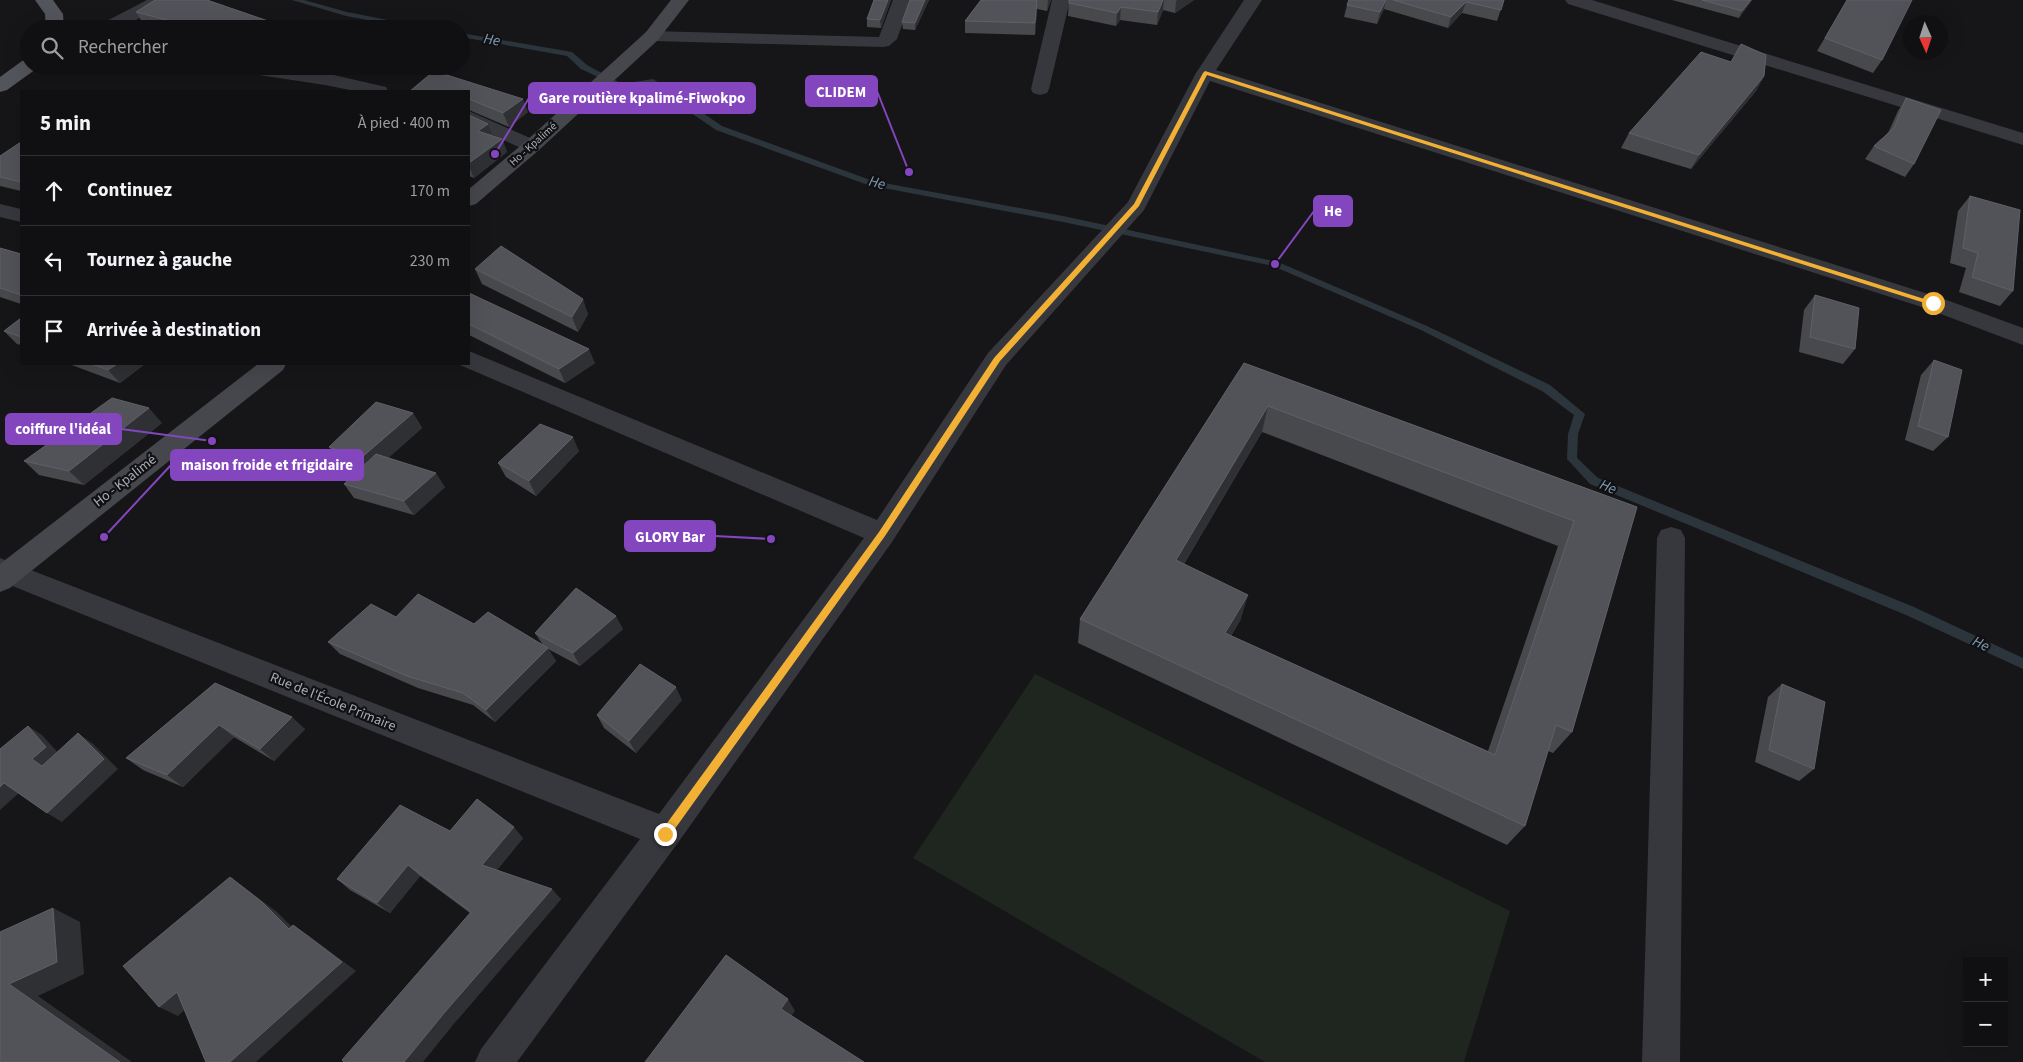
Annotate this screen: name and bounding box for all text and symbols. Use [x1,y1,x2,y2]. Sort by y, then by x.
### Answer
north arrow [1903,15,1948,60]
search box [20,20,470,75]
water label: He [482,28,502,52]
icon: search [38,34,66,62]
text: Rechercher [78,34,168,61]
callout: CLIDEM [806,76,877,106]
text: CLIDEM [816,82,866,103]
callout: Gare routière kpalimé-Fiwokpo [529,83,755,113]
text: Gare routière kpalimé-Fiwokpo [539,88,745,109]
text: 5 min [40,108,91,138]
text: À pied · 400 m [358,112,450,134]
street label: Ho - Kpalimé [506,118,560,169]
water label: He [866,171,888,195]
icon: ahead [40,177,68,205]
text: Continuez [87,177,172,204]
text: 170 m [410,180,450,202]
callout: He [1314,196,1352,226]
text: He [1324,201,1342,222]
icon: left [40,247,68,275]
text: Tournez à gauche [87,247,232,274]
text: 230 m [410,250,450,272]
route start [1922,292,1945,315]
icon: arrive [40,317,68,345]
text: Arrivée à destination [87,317,261,344]
callout: coiffure l'idéal [6,414,121,444]
text: coiffure l'idéal [15,419,111,440]
street label: Ho - Kpalimé [89,450,161,512]
callout: maison froide et frigidaire [171,450,363,480]
text: maison froide et frigidaire [181,455,353,476]
water label: He [1596,474,1620,500]
callout: GLORY Bar [625,521,715,551]
text: GLORY Bar [635,527,705,548]
water label: He [1969,631,1993,657]
street label: Rue de l'École Primaire [267,668,399,736]
route end [654,823,677,846]
map controls [1963,957,2008,1047]
button: + [1963,957,2008,1002]
button: − [1963,1002,2008,1047]

